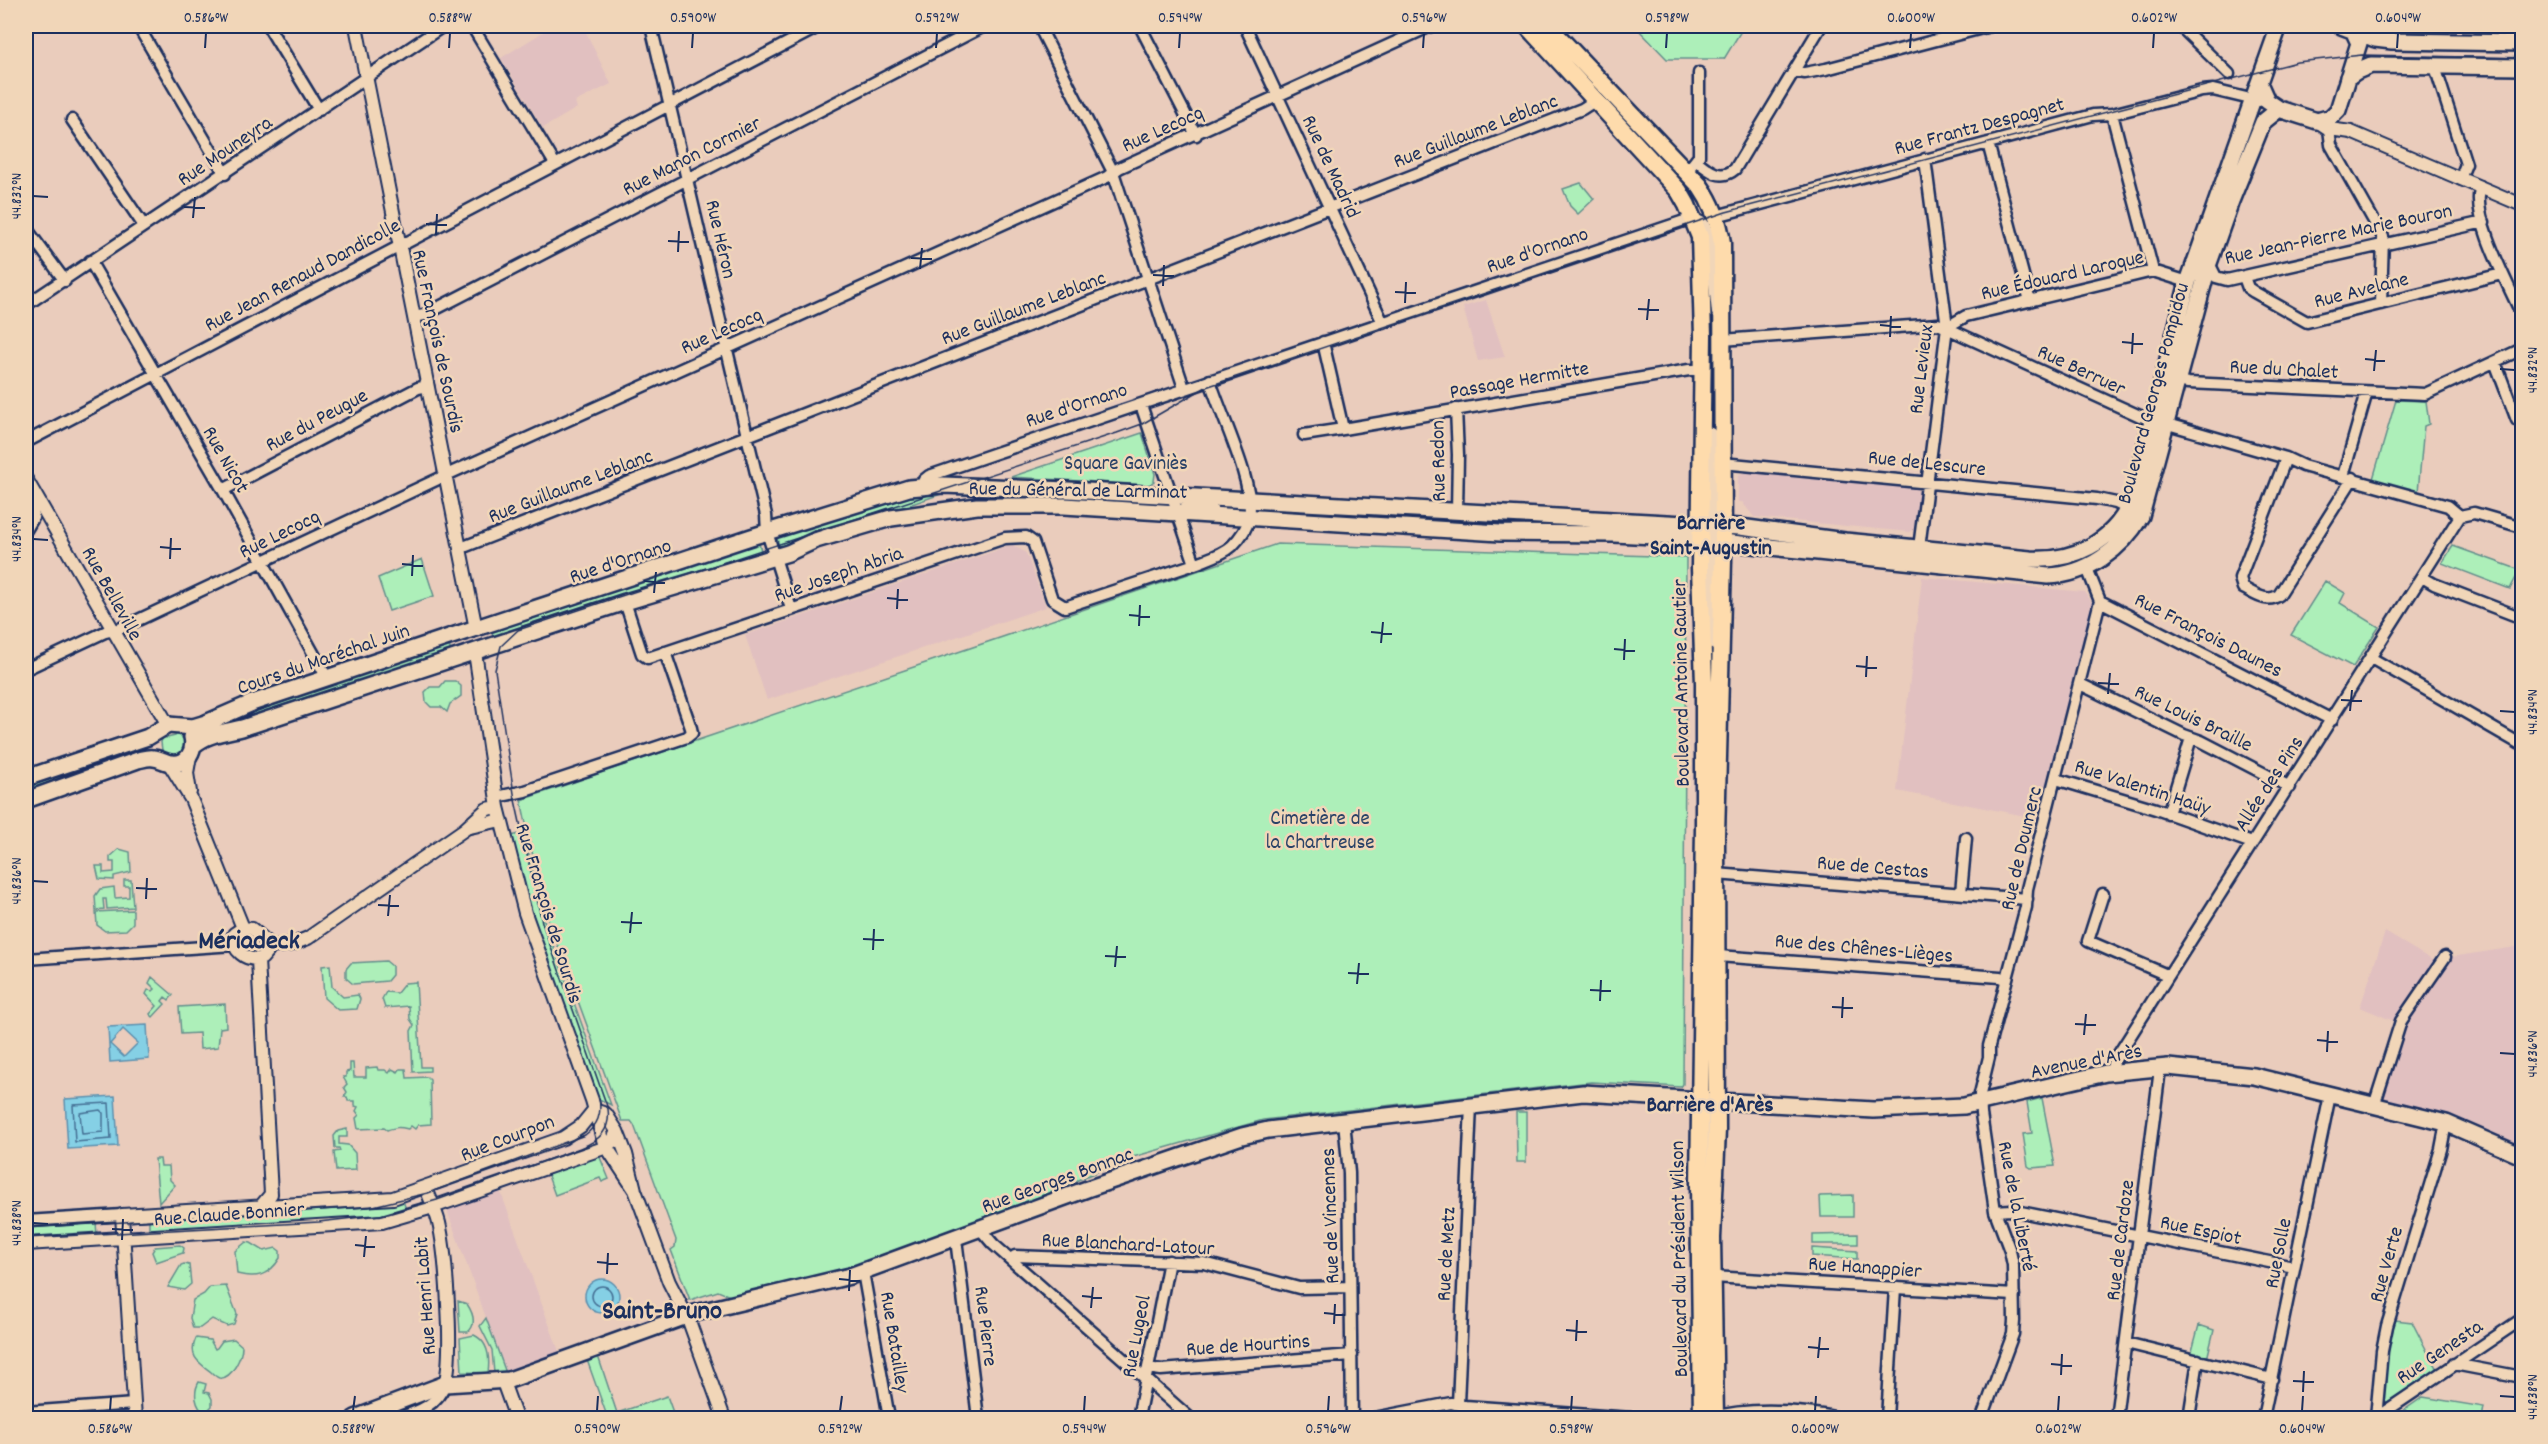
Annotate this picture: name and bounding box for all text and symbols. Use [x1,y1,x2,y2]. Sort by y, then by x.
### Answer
text: 0.586°W [184,8,229,30]
text: 0.588°W [428,8,472,30]
text: 0.590°W [670,8,716,30]
text: 0.592°W [915,8,960,30]
text: 0.594°W [1158,8,1202,30]
text: 0.596°W [1401,8,1447,30]
text: 0.598°W [1645,8,1689,30]
text: 0.600°W [1887,8,1935,30]
text: 0.602°W [2131,8,2177,30]
text: 0.604°W [2375,8,2421,30]
street label: Rue Guillaume Leblanc [1389,88,1563,178]
street label: Rue Frantz Despagnet [1891,91,2068,165]
street label: Rue Lecocq [1118,99,1209,162]
street label: Rue Mouneyra [172,109,280,195]
street label: Rue Manon Cormier [618,110,767,206]
street label: Rue de Madrid [1292,111,1366,224]
text: 44.832°N [7,173,29,219]
street label: Rue Héron [695,197,743,282]
street label: Rue Jean-Pierre Marie Bouron [2222,197,2455,275]
street label: Rue Jean Renaud Dandicolle [200,212,407,341]
street label: Rue d'Ornano [1483,220,1593,283]
street label: Rue Édouard Laroque [1978,244,2147,310]
street label: Rue François de Sourdis [402,247,470,436]
street label: Rue Guillaume Leblanc [937,265,1111,355]
street label: Rue Avelane [2311,266,2412,318]
street label: Boulevard Georges Pompidou [2111,280,2199,508]
street label: Rue Lecocq [677,301,768,364]
street label: Rue Levieux [1903,323,1943,416]
street label: Rue Berruer [2032,338,2130,405]
text: 44.832°N [2523,347,2545,393]
street label: Rue du Chalet [2229,353,2339,389]
street label: Passage Hermitte [1448,355,1592,409]
street label: Rue d'Ornano [1022,376,1132,437]
street label: Rue du Peugue [261,382,374,461]
street label: Rue Redon [1424,420,1456,502]
street label: Rue Nicot [193,421,256,500]
street label: Rue Guillaume Leblanc [484,443,658,533]
street label: Rue de Lescure [1866,444,1987,486]
park label: Square Gaviniès [1064,450,1188,480]
street label: Rue du Général de Larminat [968,475,1188,509]
street label: Rue Lecocq [235,503,326,568]
district label: Barrière Saint-Augustin [1650,509,1772,565]
text: 44.834°N [7,516,29,562]
street label: Rue d'Ornano [566,532,676,593]
street label: Rue Joseph Abria [770,539,909,612]
street label: Rue Belleville [72,542,149,647]
street label: Boulevard Antoine Gautier [1666,579,1700,787]
street label: Rue François Daunes [2128,586,2287,687]
street label: Cours du Maréchal Juin [234,617,414,704]
street label: Rue Louis Braille [2128,678,2257,761]
text: 44.834°N [2523,689,2545,735]
street label: Allée des Pins [2228,731,2313,839]
street label: Rue Valentin Haüy [2070,753,2214,825]
street label: Rue de Doumerc [1994,784,2052,914]
park label: Cimetière de la Chartreuse [1265,805,1375,859]
street label: Rue François de Sourdis [505,820,589,1008]
street label: Rue de Cestas [1816,849,1930,889]
text: 44.836°N [7,857,29,905]
district label: Mériadeck [198,923,300,962]
street label: Rue des Chênes-Lièges [1773,927,1954,973]
text: 44.836°N [2523,1030,2545,1078]
street label: Avenue d'Arès [2028,1037,2145,1088]
district label: Barrière d'Arès [1646,1091,1774,1122]
street label: Rue Courpon [457,1108,559,1171]
street label: Rue de la Liberté [1988,1139,2042,1274]
street label: Rue Georges Bonnac [978,1140,1138,1223]
street label: Boulevard du Président Wilson [1664,1140,1698,1377]
street label: Rue de Vincennes [1315,1147,1349,1284]
street label: Rue de Cardoze [2100,1178,2144,1303]
street label: Rue Claude Bonnier [153,1196,306,1236]
text: 44.838°N [7,1200,29,1246]
street label: Rue de Metz [1431,1206,1465,1302]
street label: Rue Espiot [2157,1209,2244,1255]
street label: Rue Solle [2258,1216,2301,1291]
street label: Rue Verte [2363,1223,2413,1306]
street label: Rue Blanchard-Latour [1041,1226,1215,1266]
street label: Rue Henri Labit [408,1235,446,1356]
street label: Rue Hanappier [1807,1250,1923,1288]
street label: Rue Pierre [964,1284,1004,1368]
street label: Rue Batailley [870,1290,916,1396]
district label: Saint-Bruno [602,1293,722,1332]
street label: Rue Lugeol [1115,1293,1161,1381]
street label: Rue Genesta [2391,1313,2491,1393]
street label: Rue de Hourtins [1185,1328,1311,1366]
text: 44.838°N [2523,1374,2545,1420]
text: 0.586°W [88,1419,133,1441]
text: 0.588°W [331,1419,375,1441]
text: 0.590°W [574,1419,620,1441]
text: 0.592°W [818,1419,863,1441]
text: 0.594°W [1062,1419,1106,1441]
text: 0.596°W [1305,1419,1351,1441]
text: 0.598°W [1549,1419,1593,1441]
text: 0.600°W [1791,1419,1839,1441]
text: 0.602°W [2035,1419,2081,1441]
text: 0.604°W [2279,1419,2325,1441]

